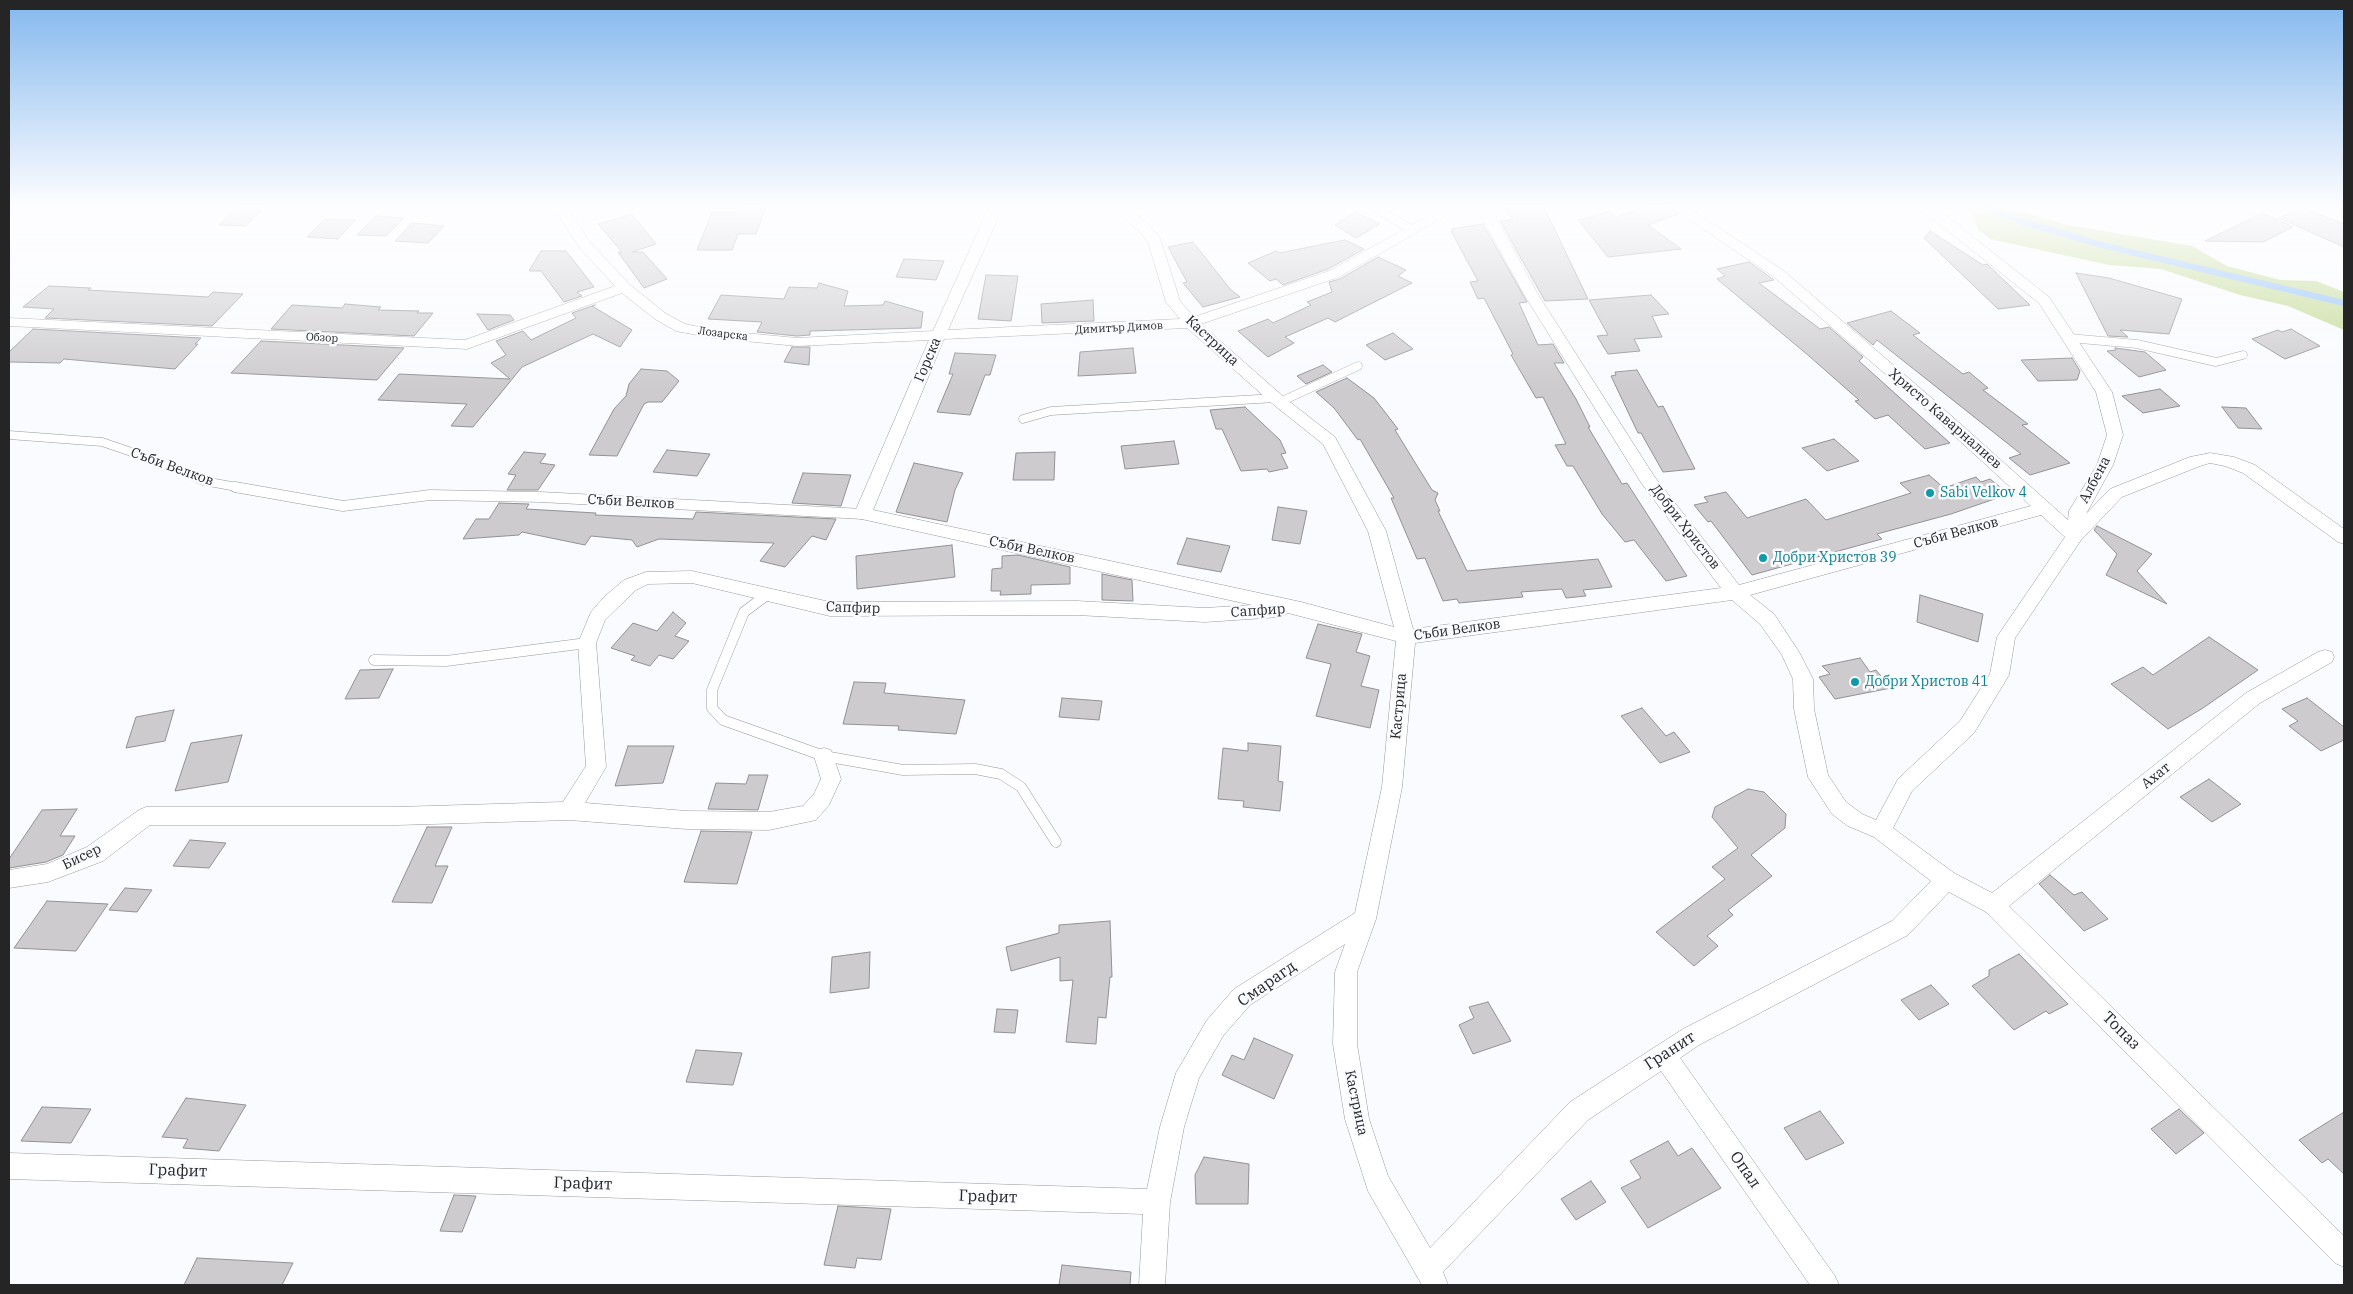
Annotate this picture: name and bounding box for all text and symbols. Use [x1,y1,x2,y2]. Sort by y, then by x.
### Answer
street label: Кастрица [1182,312,1242,370]
street label: Димитър Димов [1075,319,1163,337]
street label: Лозарска [697,324,749,344]
street label: Обзор [305,331,339,345]
street label: Горска [911,335,945,385]
street label: Христо Каварналиев [1885,365,2005,473]
street label: Съби Велков [128,444,216,490]
street label: Албена [2076,454,2114,506]
street label: Добри Христов [1647,481,1723,573]
place label: Sabi Velkov 4 [1940,485,2027,501]
marker: Sabi Velkov 4 [1924,487,1936,499]
street label: Съби Велков [587,491,675,513]
street label: Съби Велков [1912,514,2000,552]
street label: Съби Велков [988,533,1076,567]
place label: Добри Христов 39 [1773,550,1897,566]
marker: Добри Христов 39 [1757,552,1769,564]
street label: Сапфир [825,599,881,617]
street label: Сапфир [1230,601,1286,621]
street label: Съби Велков [1413,616,1501,644]
street label: Кастрица [1388,672,1410,740]
place label: Добри Христов 41 [1865,674,1989,690]
marker: Добри Христов 41 [1849,676,1861,688]
street label: Ахат [2138,759,2174,793]
street label: Бисер [60,840,104,874]
street label: Смарагд [1234,957,1300,1011]
street label: Топаз [2098,1008,2144,1054]
street label: Гранит [1641,1027,1699,1075]
street label: Кастрица [1341,1069,1371,1137]
street label: Опал [1725,1148,1765,1192]
street label: Графит [148,1160,208,1182]
street label: Графит [553,1173,613,1195]
street label: Графит [958,1186,1018,1208]

